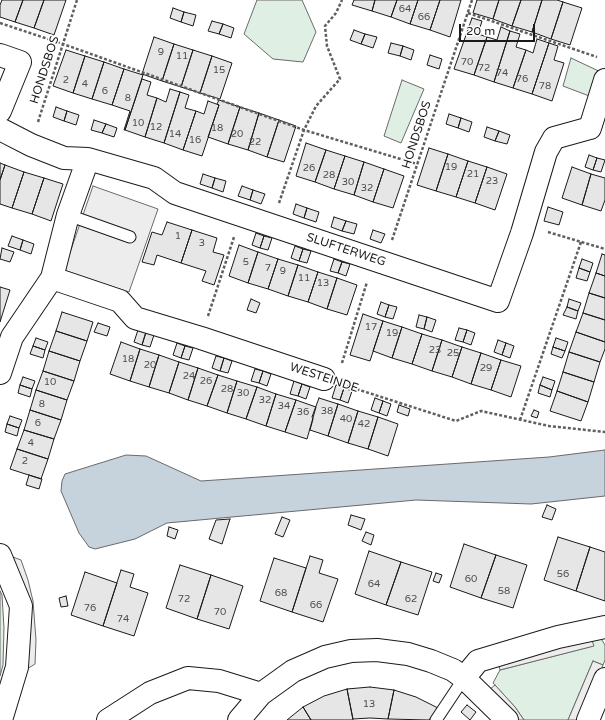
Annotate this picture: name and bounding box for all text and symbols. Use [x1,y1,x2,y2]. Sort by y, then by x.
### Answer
house number: 64 [399,3,411,15]
house number: 66 [418,11,430,23]
scale bar [461,16,537,42]
text: 20 m [466,24,495,38]
street label: HONDSBOS [27,34,63,106]
house number: 9 [158,46,164,58]
house number: 11 [176,50,188,62]
house number: 70 [461,56,473,68]
house number: 72 [478,62,490,74]
house number: 15 [213,64,225,76]
house number: 74 [496,67,508,79]
house number: 76 [516,73,528,85]
house number: 2 [63,74,69,86]
house number: 4 [82,78,88,90]
house number: 78 [539,80,551,92]
house number: 6 [102,85,108,97]
house number: 8 [125,92,131,104]
street label: HONDSBOS [399,99,435,171]
house number: 10 [132,117,144,129]
house number: 12 [150,121,162,133]
house number: 18 [211,122,223,134]
house number: 14 [169,128,181,140]
house number: 20 [231,128,243,140]
house number: 16 [189,134,201,146]
house number: 22 [249,136,261,148]
house number: 19 [445,161,457,173]
house number: 26 [303,162,315,174]
house number: 21 [467,168,479,180]
house number: 28 [323,169,335,181]
house number: 23 [486,175,498,187]
house number: 30 [342,176,354,188]
house number: 32 [361,182,373,194]
house number: 1 [175,230,181,242]
street label: SLUFTERWEG [304,230,388,270]
house number: 3 [199,237,205,249]
house number: 5 [243,256,249,268]
house number: 7 [265,262,271,274]
house number: 9 [280,265,286,277]
house number: 11 [298,272,310,284]
house number: 13 [317,277,329,289]
house number: 17 [365,321,377,333]
house number: 19 [386,327,398,339]
house number: 23 [429,344,441,356]
house number: 25 [447,347,459,359]
house number: 18 [122,353,134,365]
house number: 20 [144,359,156,371]
street label: WESTEINDE [288,360,360,396]
house number: 29 [480,362,492,374]
house number: 24 [183,370,195,382]
house number: 26 [200,375,212,387]
house number: 10 [44,376,56,388]
house number: 28 [221,383,233,395]
house number: 30 [237,387,249,399]
house number: 32 [259,394,271,406]
house number: 8 [39,398,45,410]
house number: 34 [278,400,290,412]
house number: 38 [321,405,333,417]
house number: 36 [297,406,309,418]
house number: 40 [340,413,352,425]
house number: 6 [35,417,41,429]
house number: 42 [358,418,370,430]
house number: 4 [28,437,34,449]
house number: 2 [22,455,28,467]
house number: 56 [557,568,569,580]
house number: 60 [465,573,477,585]
house number: 64 [368,578,380,590]
house number: 58 [498,585,510,597]
house number: 68 [275,587,287,599]
house number: 72 [178,593,190,605]
house number: 62 [405,593,417,605]
house number: 66 [310,599,322,611]
house number: 76 [84,602,96,614]
house number: 70 [214,606,226,618]
house number: 74 [117,613,129,625]
house number: 13 [363,698,375,710]

